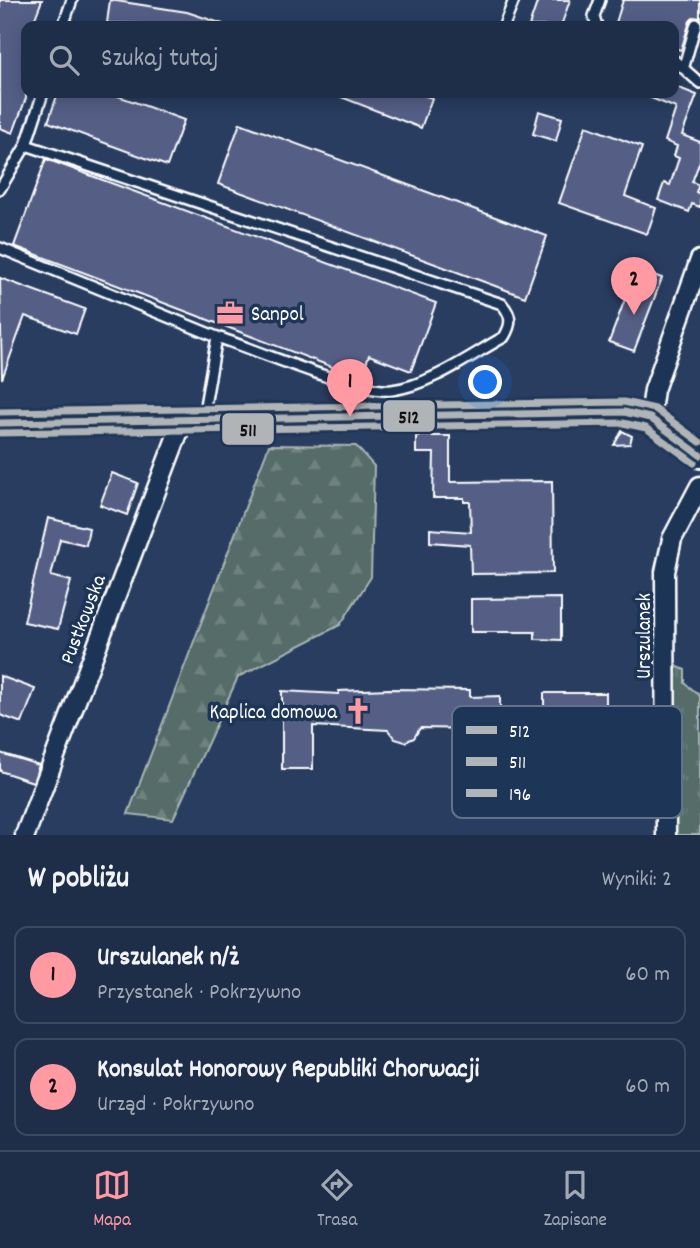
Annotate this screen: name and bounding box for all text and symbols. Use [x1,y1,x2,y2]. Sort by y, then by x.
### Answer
search box [21,21,679,98]
icon: search [45,41,83,79]
text: Szukaj tutaj [101,41,219,78]
pin: 2 [611,257,657,315]
office icon: Sanpol [215,298,245,328]
place label: Sanpol [251,301,304,331]
pin: 1 [327,359,373,417]
your location [468,365,502,399]
line badge: 512 [382,399,436,433]
text: 512 [398,406,420,433]
line badge: 511 [221,412,275,446]
text: 511 [239,419,257,446]
street label: Pustkowska [54,570,116,669]
street label: Urszulanek [631,593,661,679]
church icon: Kaplica domowa [343,696,373,726]
place label: Kaplica domowa [209,699,338,729]
legend [452,706,682,818]
text: 512 [509,720,530,747]
text: 511 [509,751,526,778]
text: 196 [509,783,531,810]
text: W pobliżu [28,859,129,902]
text: Wyniki: 2 [602,864,672,897]
text: Urszulanek n/ż [97,940,239,977]
text: 1 [50,959,56,992]
text: 60 m [625,959,670,992]
text: Przystanek · Pokrzywno [97,977,301,1010]
text: Konsulat Honorowy Republiki Chorwacji [97,1052,479,1089]
text: 2 [48,1071,58,1104]
text: 60 m [625,1071,670,1104]
text: Urząd · Pokrzywno [97,1089,255,1122]
tab: Mapa [93,1166,131,1235]
tab: Trasa [317,1166,357,1235]
tab: Zapisane [543,1166,607,1235]

